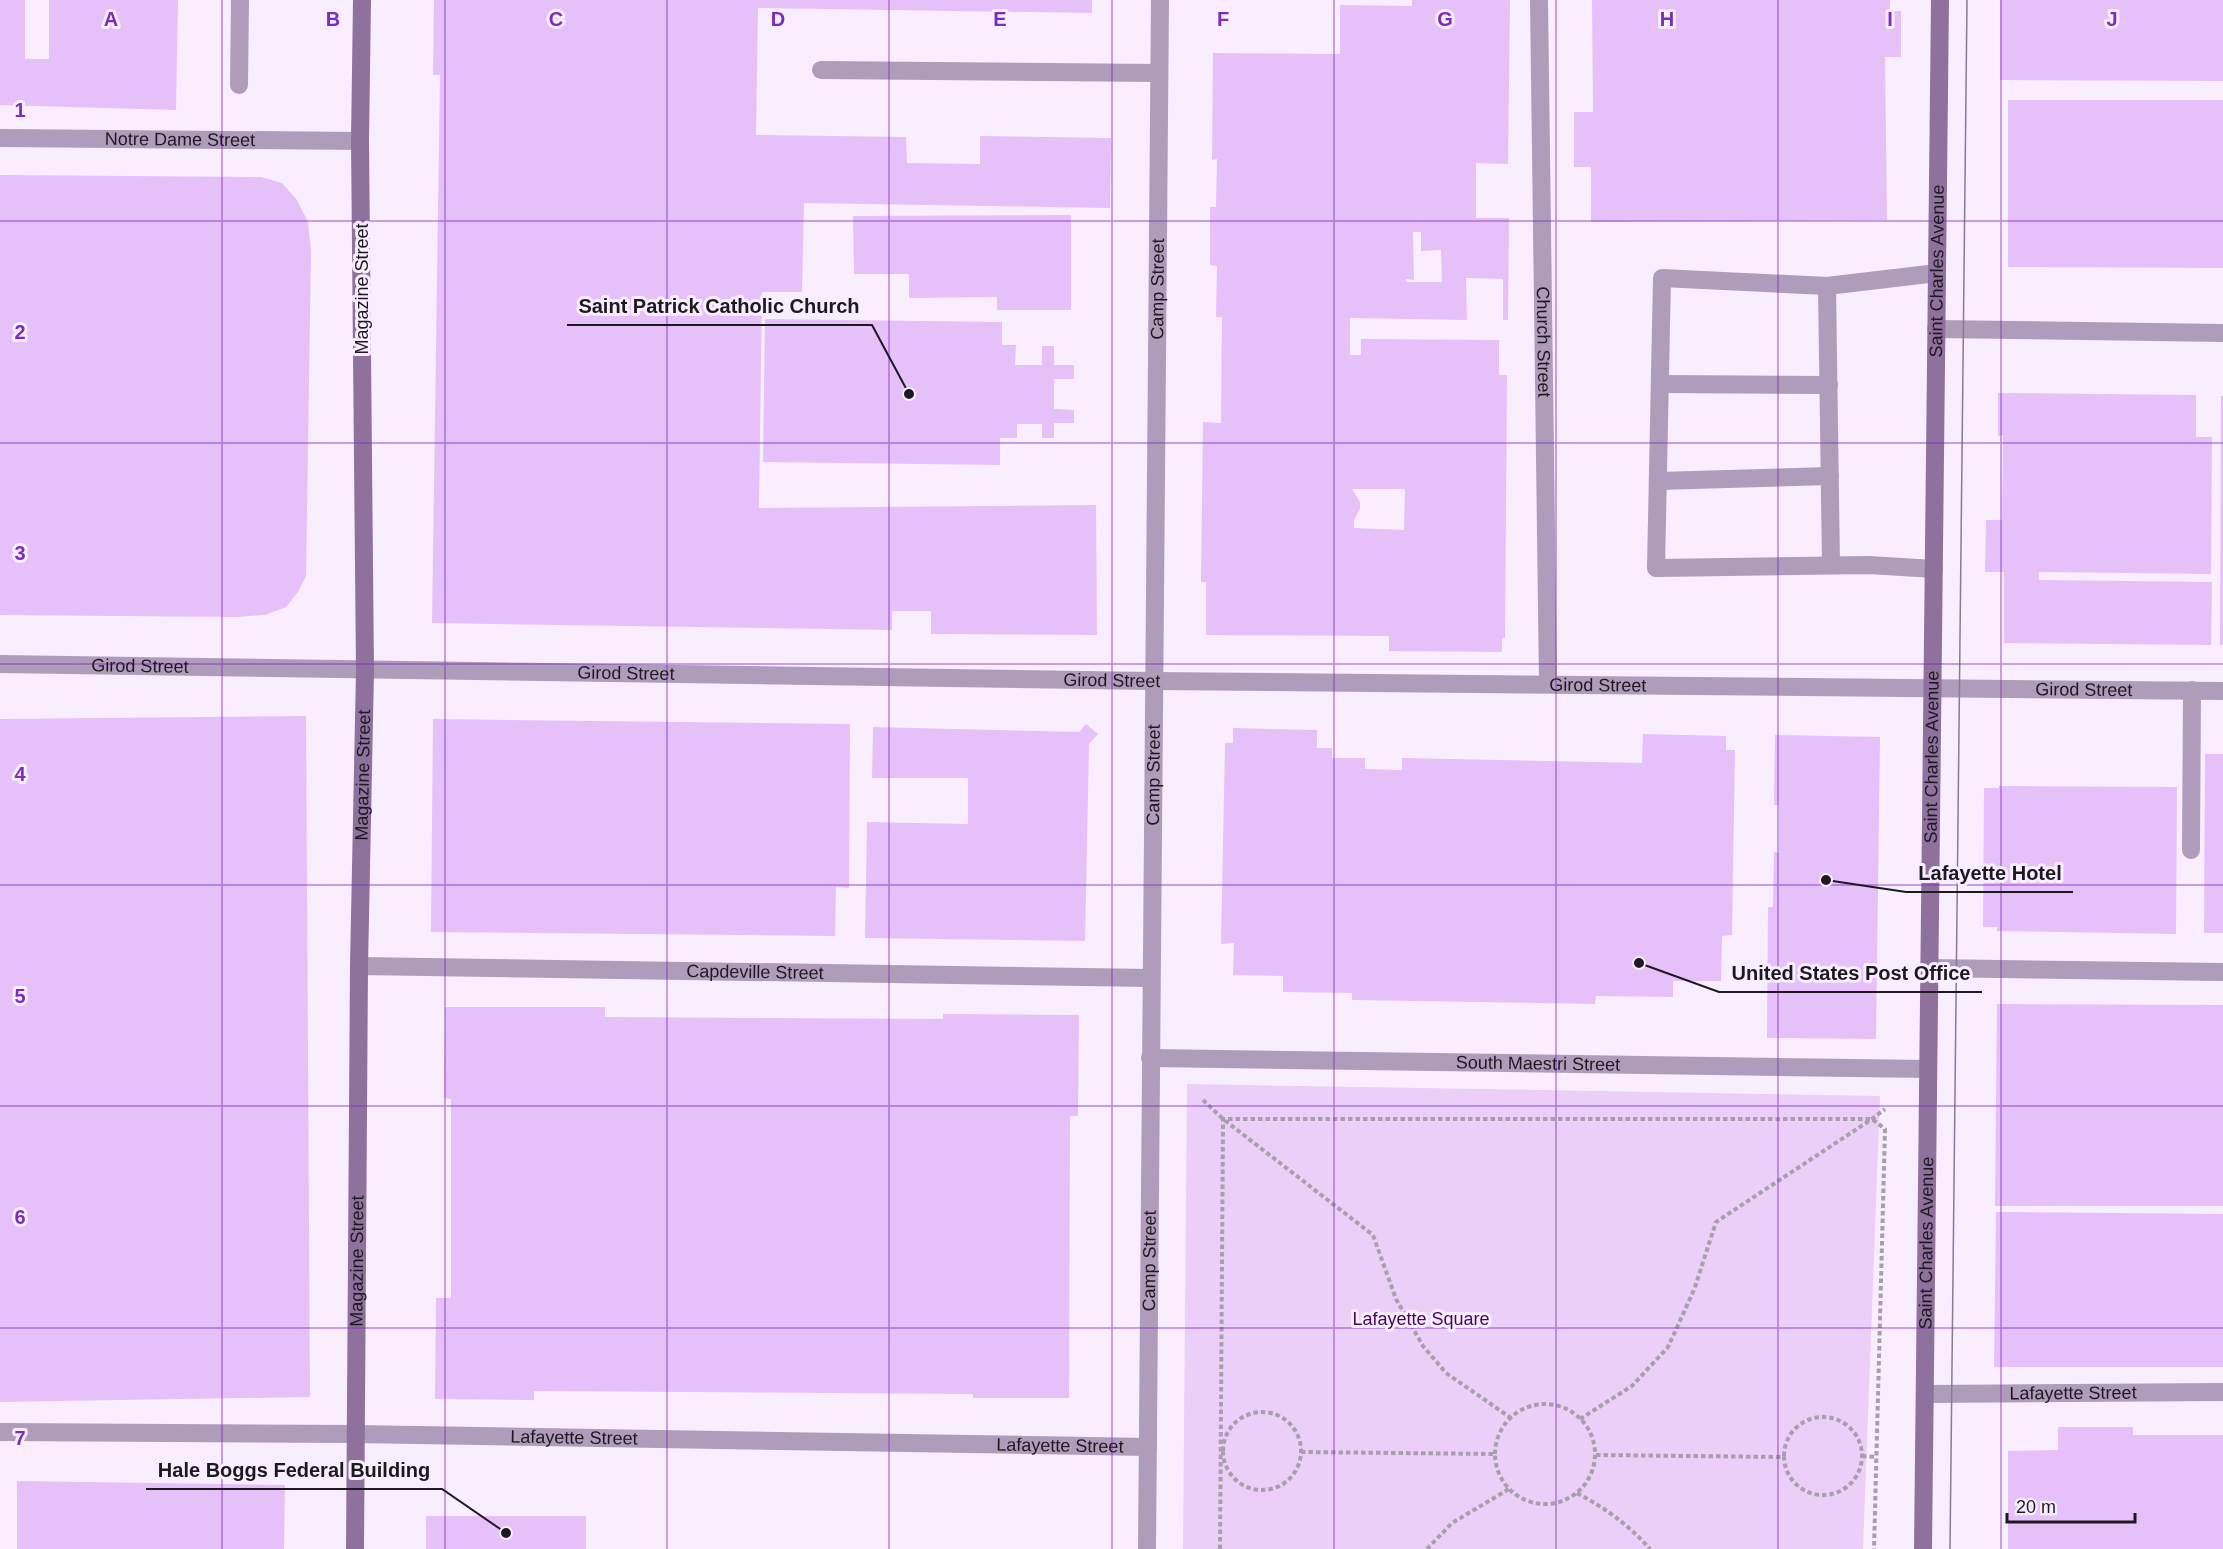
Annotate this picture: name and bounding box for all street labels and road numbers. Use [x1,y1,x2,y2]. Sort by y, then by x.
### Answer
street label: Notre Dame Street [105,129,255,150]
street label: Saint Charles Avenue [1926,185,1948,358]
street label: Magazine Street [352,223,372,355]
street label: Camp Street [1147,238,1168,340]
street label: Church Street [1533,286,1554,398]
street label: Girod Street [91,655,189,677]
street label: Girod Street [577,663,675,684]
street label: Girod Street [1063,670,1161,691]
street label: Saint Charles Avenue [1921,670,1943,844]
street label: Girod Street [1549,675,1647,696]
street label: Girod Street [2035,679,2132,700]
street label: Magazine Street [352,709,374,841]
street label: Camp Street [1143,724,1164,826]
street label: Capdeville Street [686,961,824,983]
street label: South Maestri Street [1456,1052,1620,1075]
street label: Saint Charles Avenue [1915,1156,1937,1330]
street label: Magazine Street [347,1195,367,1327]
street label: Camp Street [1139,1210,1160,1312]
street label: Lafayette Street [2009,1383,2137,1403]
street label: Lafayette Street [510,1427,638,1449]
street label: Lafayette Street [996,1435,1124,1457]

